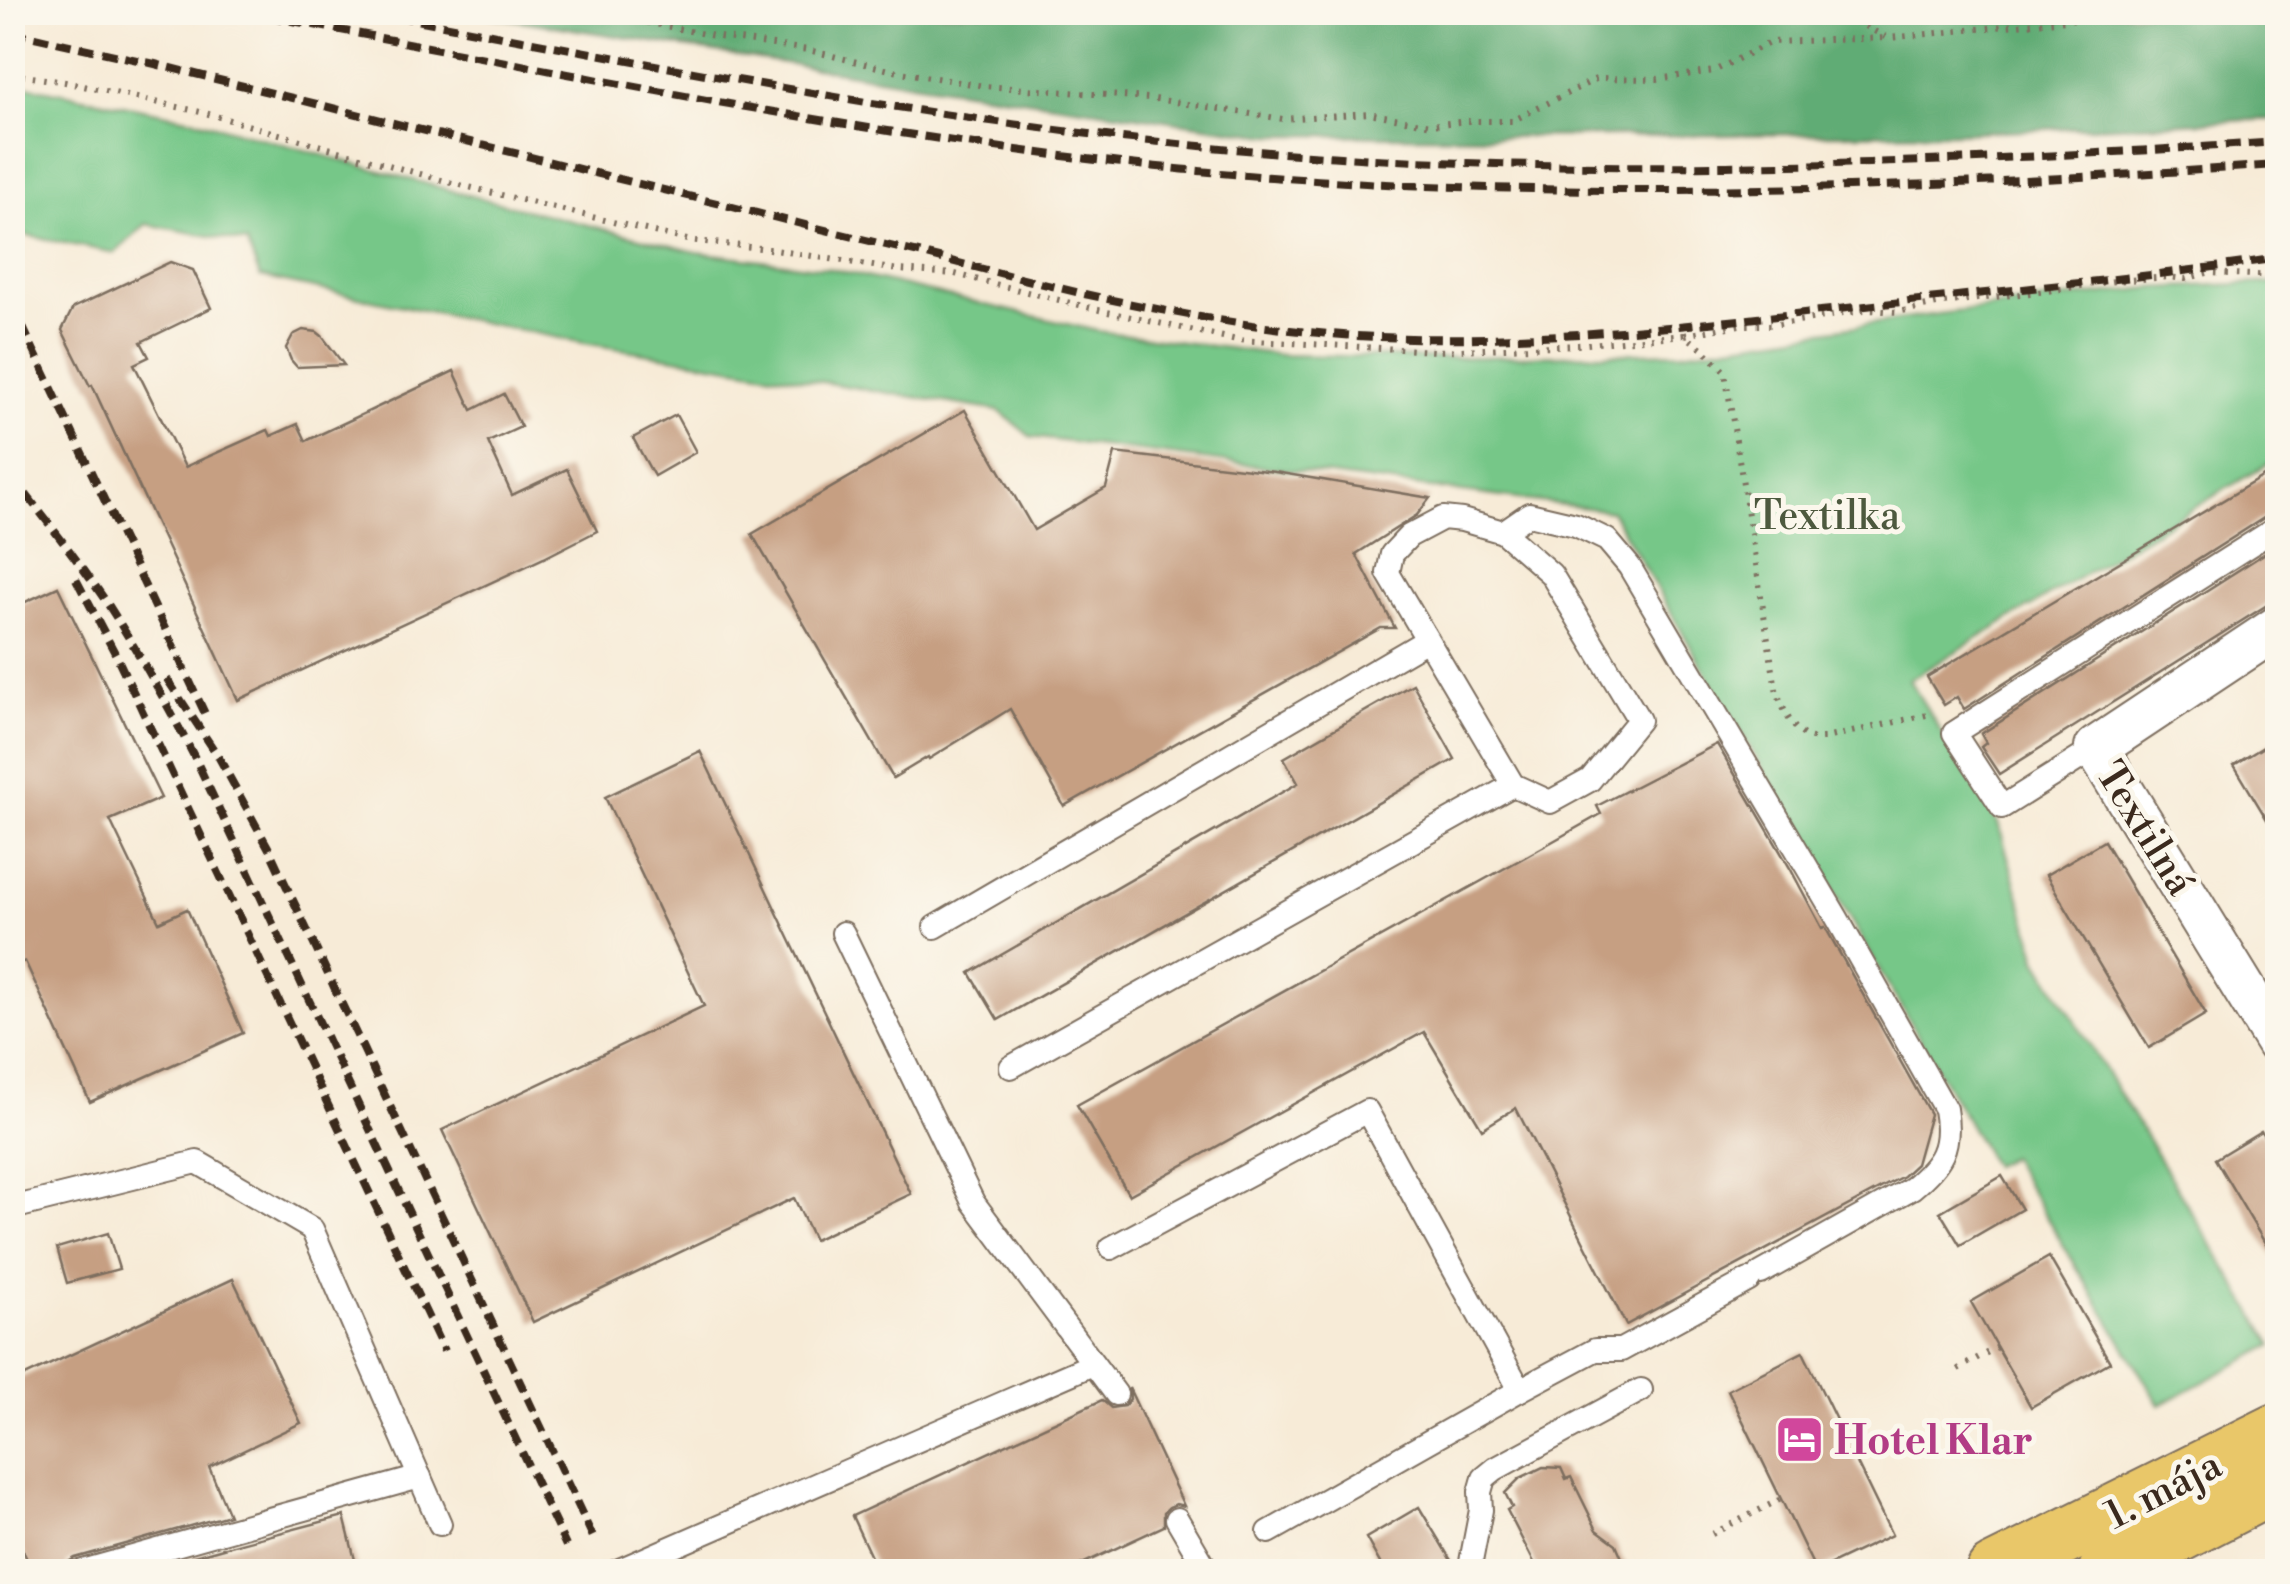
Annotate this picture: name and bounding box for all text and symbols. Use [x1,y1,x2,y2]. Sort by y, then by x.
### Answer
park label: Textilka [1754,492,1901,542]
street label: Textilná [2084,753,2205,906]
hotel icon: Hotel Klar [1773,1414,1825,1466]
place label: Hotel Klar [1834,1417,2033,1467]
street label: 1. mája [2098,1440,2231,1542]

